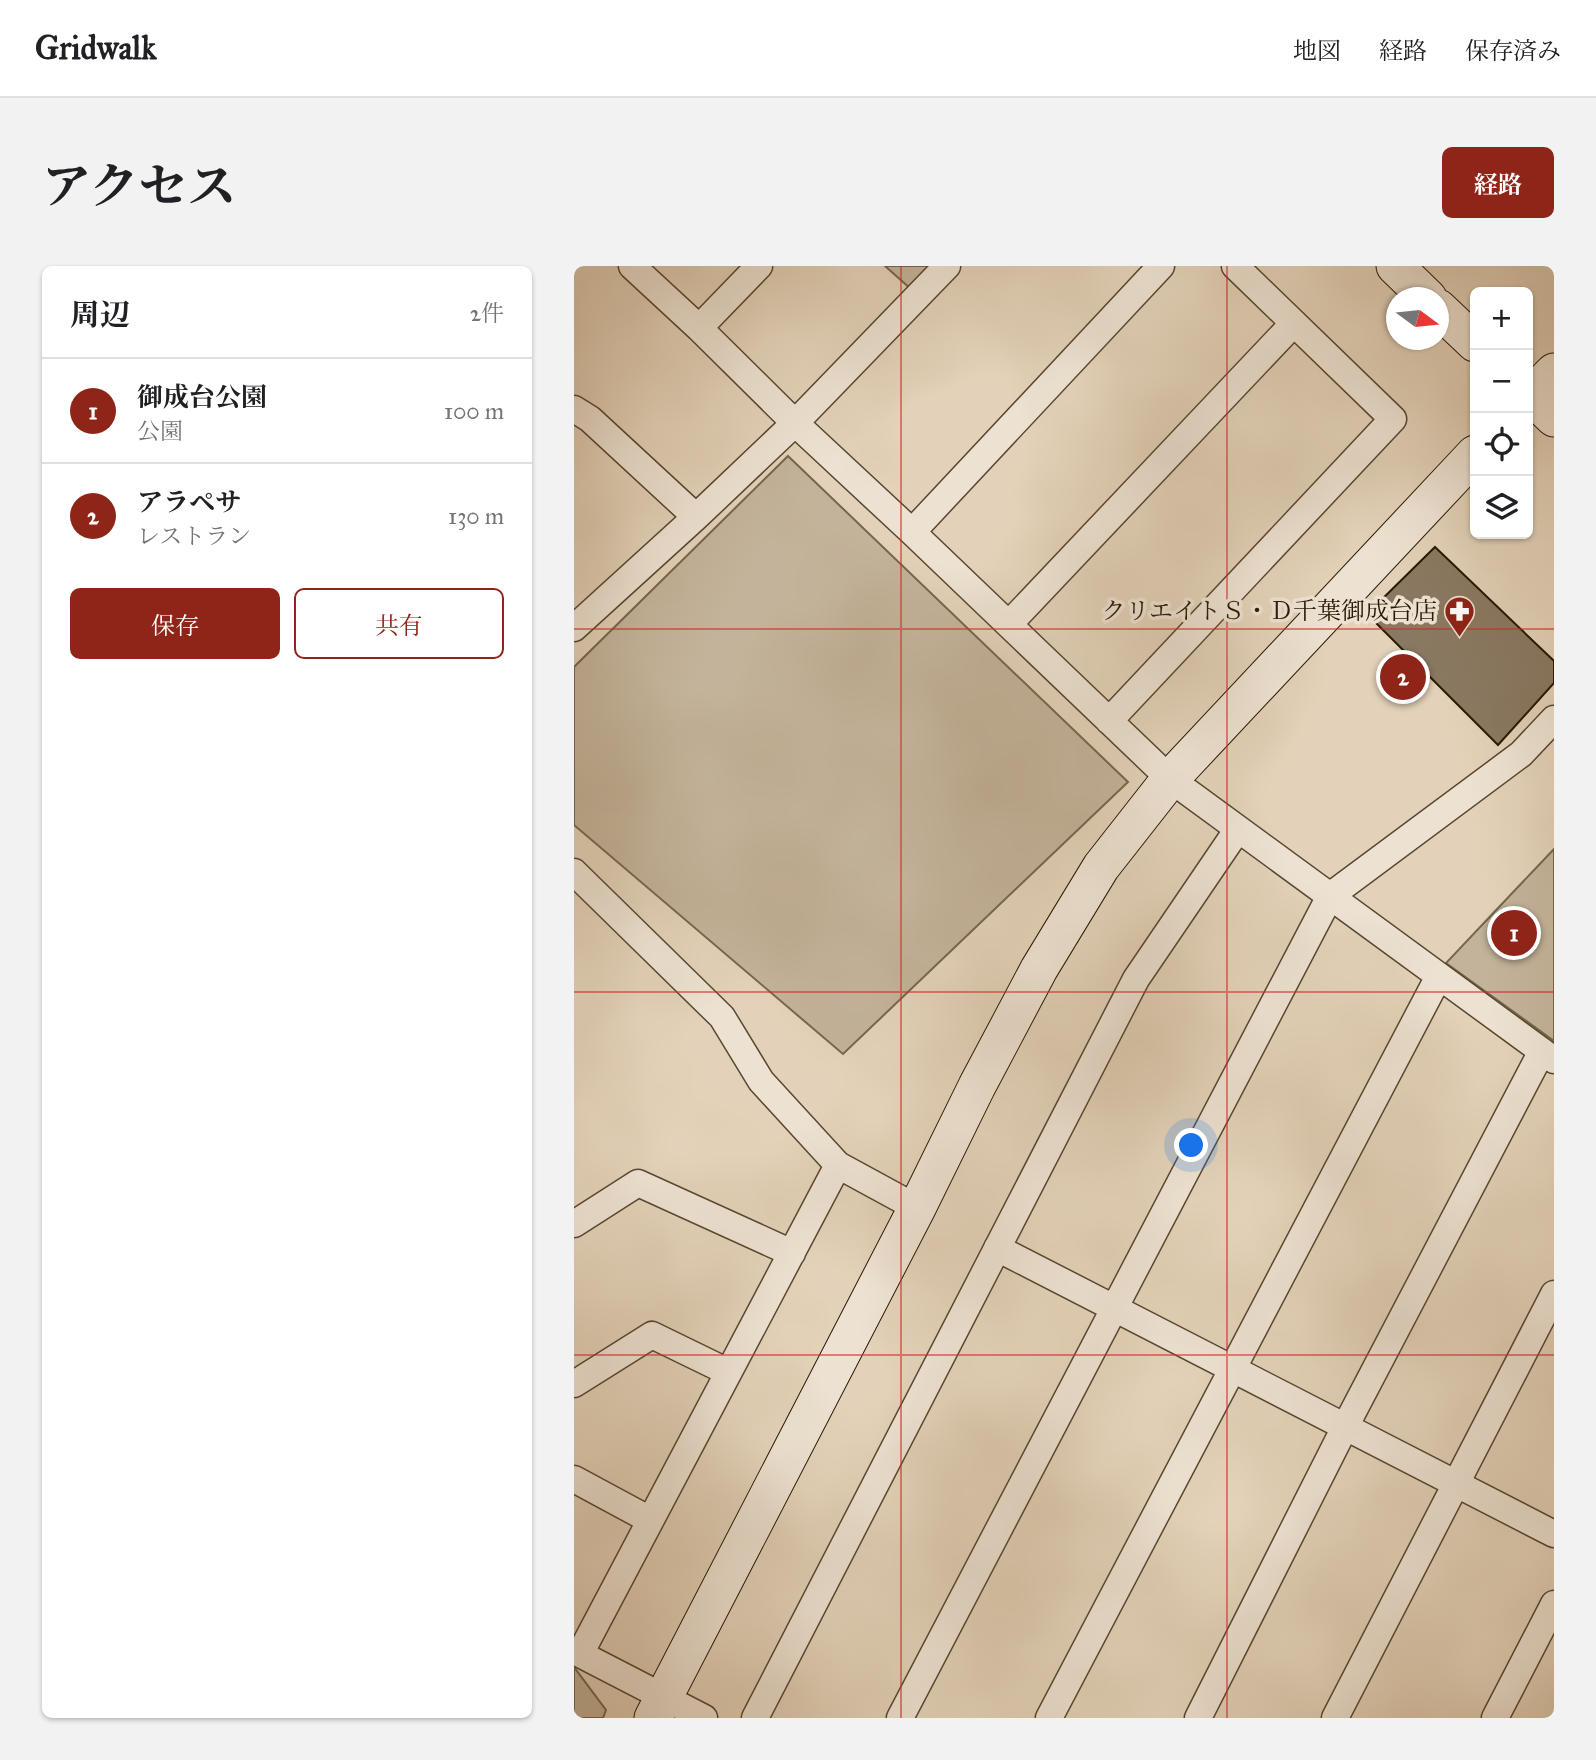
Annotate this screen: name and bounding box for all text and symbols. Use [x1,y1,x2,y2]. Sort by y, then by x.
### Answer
text: Gridwalk [35,28,157,68]
text: 地図 [1293,36,1341,66]
text: 経路 [1379,36,1427,66]
text: 保存済み [1465,36,1561,66]
button: 経路 [1442,147,1554,218]
text: アクセス [42,157,237,216]
north arrow [1386,287,1449,350]
map controls [1470,287,1533,539]
button: + [1470,287,1533,350]
text: 周辺 [70,297,130,333]
text: 2件 [470,299,504,327]
button: − [1470,350,1533,413]
text: 御成台公園 [137,381,267,413]
text: 1 [88,397,98,425]
text: 100 m [444,397,504,425]
button: locate [1470,413,1533,476]
text: 公園 [137,417,183,445]
button: layers [1470,476,1533,539]
text: アラペサ [137,486,241,518]
text: 2 [87,502,99,530]
text: 130 m [448,502,504,530]
text: レストラン [137,522,251,550]
button: 保存 [70,588,280,659]
button: 共有 [294,588,504,659]
pharmacy icon: クリエイトＳ・Ｄ千葉御成台店 [1443,594,1477,638]
place label: クリエイトＳ・Ｄ千葉御成台店 [1101,596,1437,626]
pin: 2 [1380,651,1426,703]
pin: 1 [1491,907,1537,959]
your location [1174,1128,1208,1162]

